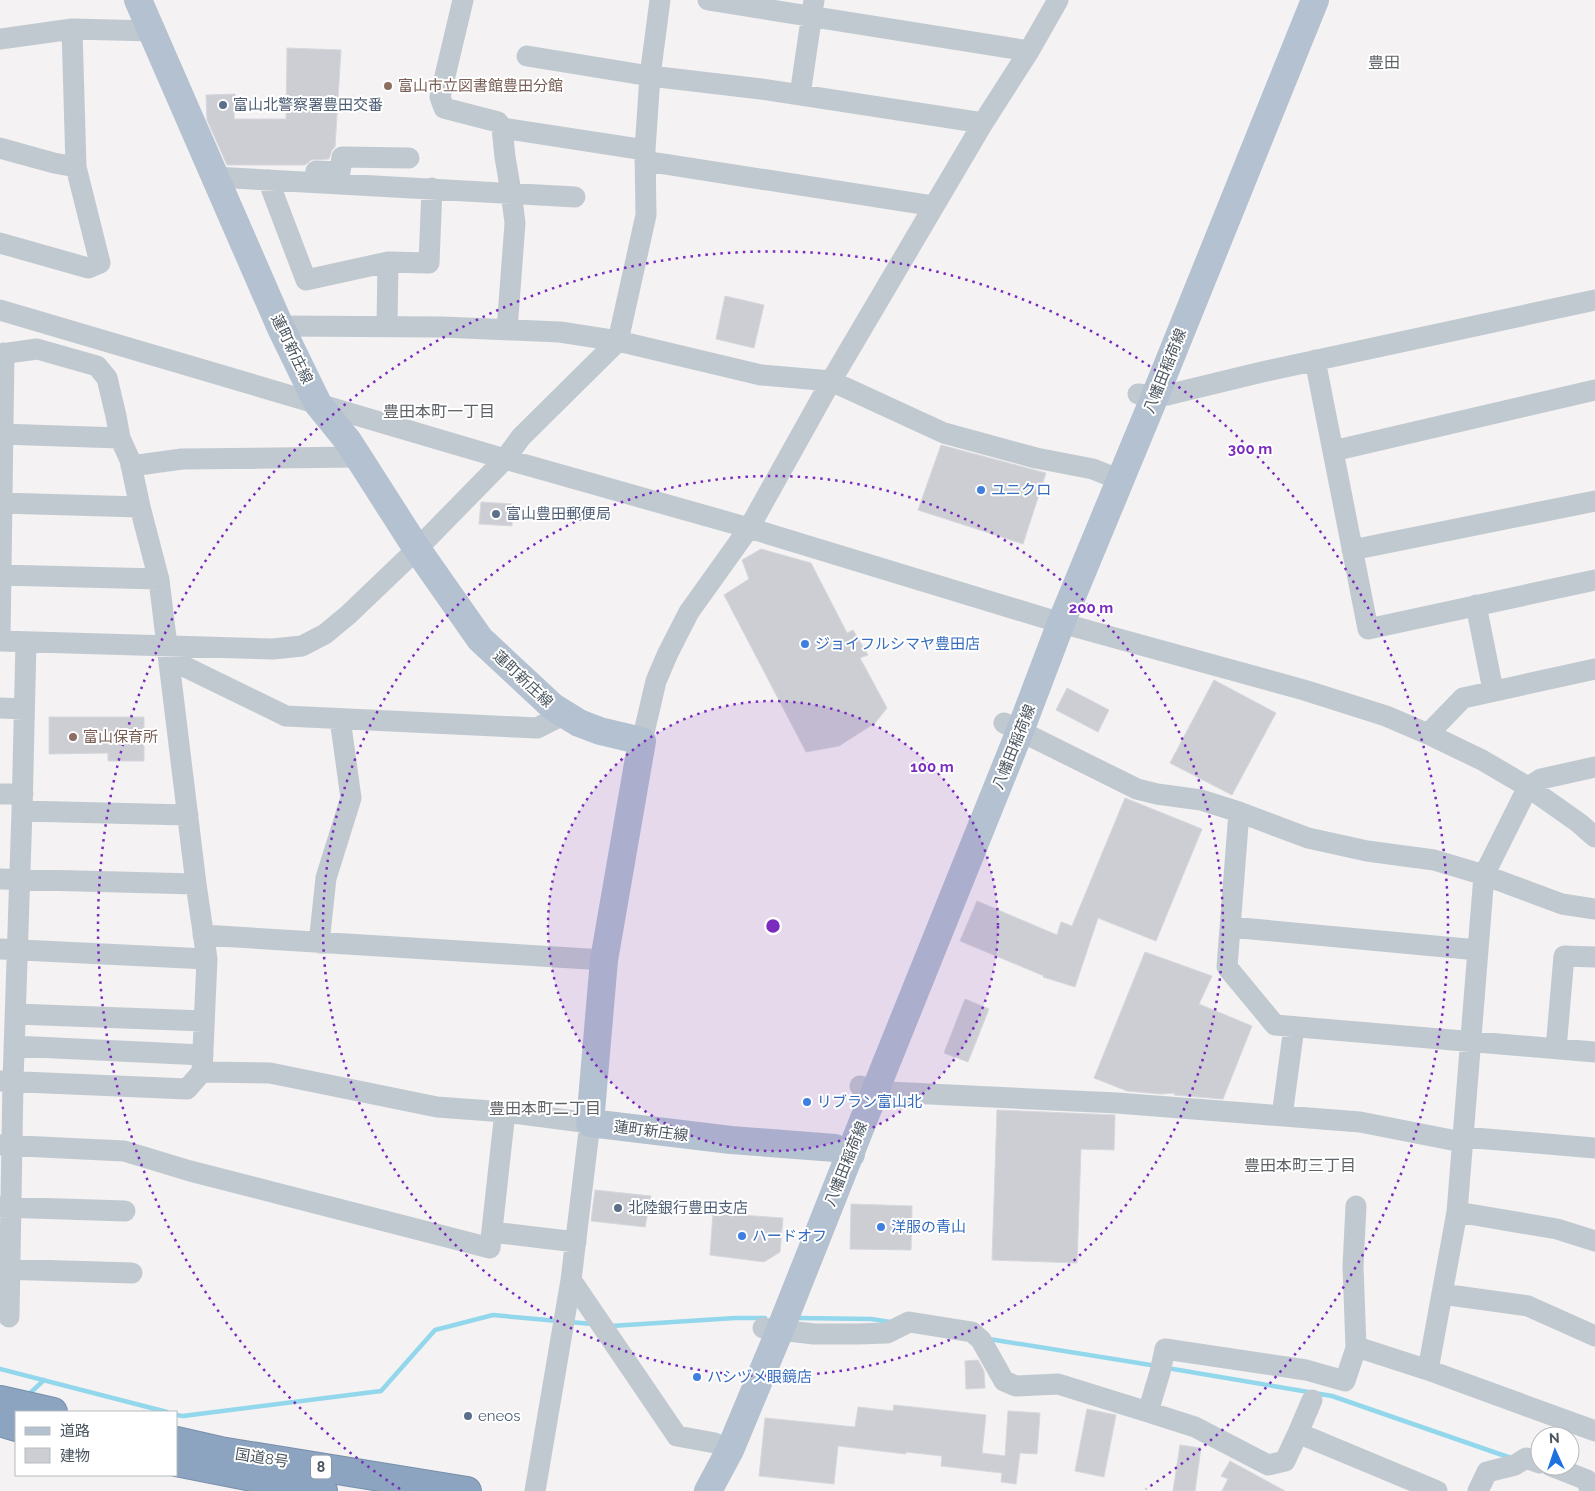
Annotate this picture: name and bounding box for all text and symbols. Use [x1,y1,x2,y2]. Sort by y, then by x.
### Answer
district label: 豊田 [1368,53,1400,72]
place label: 富山市立図書館豊田分館 [398,77,563,95]
marker: 富山市立図書館豊田分館 [382,80,394,92]
place label: 富山北警察署豊田交番 [233,96,383,114]
marker: 富山北警察署豊田交番 [217,99,229,111]
street label: 蓮町新庄線 [267,311,317,387]
street label: 八幡田稲荷線 [1140,326,1190,416]
district label: 豊田本町一丁目 [383,402,495,421]
text: 300 m [1228,440,1272,458]
place label: ユニクロ [991,481,1051,499]
marker: ユニクロ [975,484,987,496]
place label: 富山豊田郵便局 [506,505,611,523]
marker: 富山豊田郵便局 [490,508,502,520]
text: 200 m [1069,599,1113,617]
place label: ジョイフルシマヤ豊田店 [815,635,980,653]
marker: ジョイフルシマヤ豊田店 [799,638,811,650]
street label: 蓮町新庄線 [489,647,557,711]
street label: 八幡田稲荷線 [989,702,1039,792]
place label: 富山保育所 [83,728,158,746]
marker: 富山保育所 [67,731,79,743]
text: 100 m [910,758,954,776]
centre of rings [764,917,782,935]
place label: リブラン富山北 [817,1093,922,1111]
marker: リブラン富山北 [801,1096,813,1108]
district label: 豊田本町二丁目 [489,1099,601,1118]
street label: 蓮町新庄線 [613,1117,689,1145]
street label: 八幡田稲荷線 [821,1119,871,1209]
district label: 豊田本町三丁目 [1244,1156,1356,1175]
place label: 北陸銀行豊田支店 [628,1199,748,1217]
marker: 北陸銀行豊田支店 [612,1202,624,1214]
place label: 洋服の青山 [891,1218,966,1236]
marker: 洋服の青山 [875,1221,887,1233]
place label: ハードオフ [752,1227,827,1245]
marker: ハードオフ [736,1230,748,1242]
place label: ハシヅメ眼鏡店 [707,1368,812,1386]
marker: ハシヅメ眼鏡店 [691,1371,703,1383]
place label: eneos [478,1407,521,1425]
marker: eneos [462,1410,474,1422]
legend [15,1411,178,1476]
text: 道路 [60,1422,90,1440]
north arrow [1530,1426,1580,1476]
text: N [1549,1430,1560,1446]
street label: 国道8号 [234,1445,290,1471]
text: 建物 [60,1447,90,1465]
road number: 8 [311,1455,331,1478]

